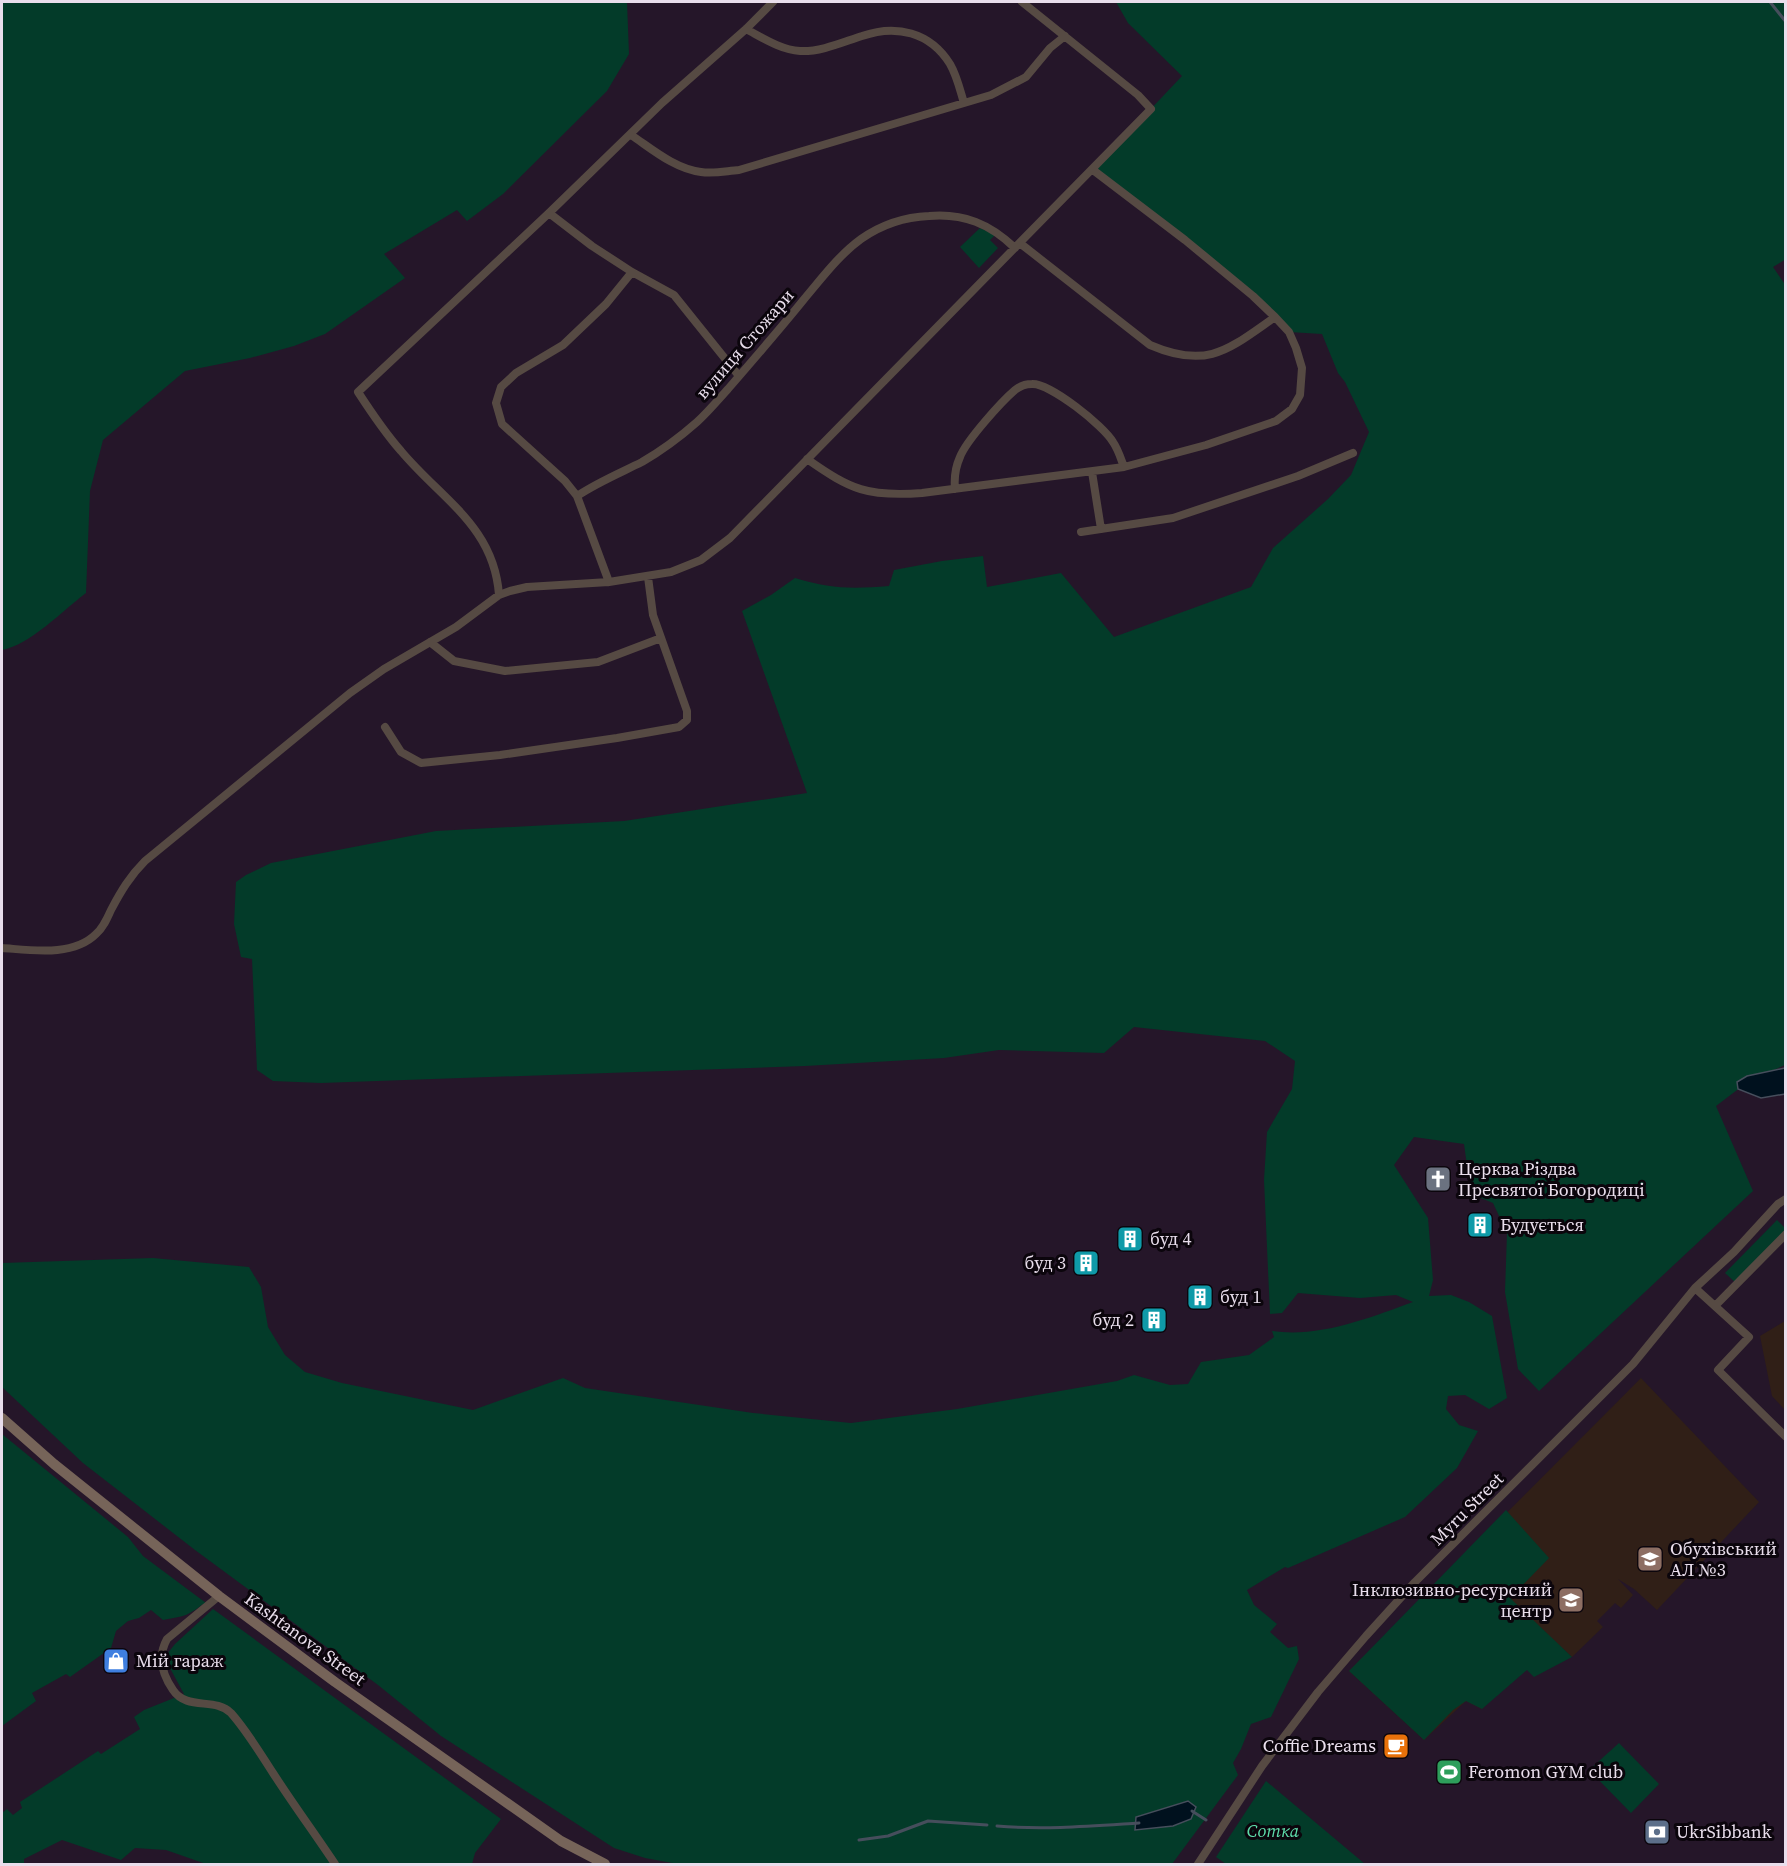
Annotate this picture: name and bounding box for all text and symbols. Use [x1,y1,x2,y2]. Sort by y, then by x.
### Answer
street label: вулиця Стожари [690,283,799,404]
place label: Церква Різдва Пресвятої Богородиці [1458,1156,1645,1202]
church icon: Церква Різдва Пресвятої Богородиці [1423,1164,1453,1194]
building icon: Будується [1465,1210,1495,1240]
place label: Будується [1500,1212,1584,1237]
building icon: буд 4 [1115,1224,1145,1254]
place label: буд 4 [1150,1226,1191,1251]
building icon: буд 3 [1071,1248,1101,1278]
place label: буд 3 [1025,1250,1066,1275]
building icon: буд 1 [1185,1282,1215,1312]
place label: буд 1 [1220,1284,1261,1309]
building icon: буд 2 [1139,1305,1169,1335]
place label: буд 2 [1093,1307,1134,1332]
street label: Myru Street [1425,1467,1509,1551]
place label: Обухівський АЛ №3 [1670,1536,1777,1582]
school or university icon: Обухівський АЛ №3 [1635,1544,1665,1574]
place label: Інклюзивно-ресурсний центр [1352,1577,1552,1623]
school or university icon: Інклюзивно-ресурсний центр [1556,1585,1586,1615]
street label: Kashtanova Street [240,1586,371,1691]
shop icon: Мій гараж [101,1646,131,1676]
place label: Мій гараж [136,1648,224,1673]
cafe icon: Coffie Dreams [1381,1731,1411,1761]
place label: Coffie Dreams [1263,1733,1376,1758]
sports icon: Feromon GYM club [1434,1757,1464,1787]
place label: Feromon GYM club [1468,1759,1623,1784]
bank icon: UkrSibbank [1642,1817,1672,1847]
park label: Сотка [1247,1818,1300,1843]
place label: UkrSibbank [1676,1819,1772,1844]

